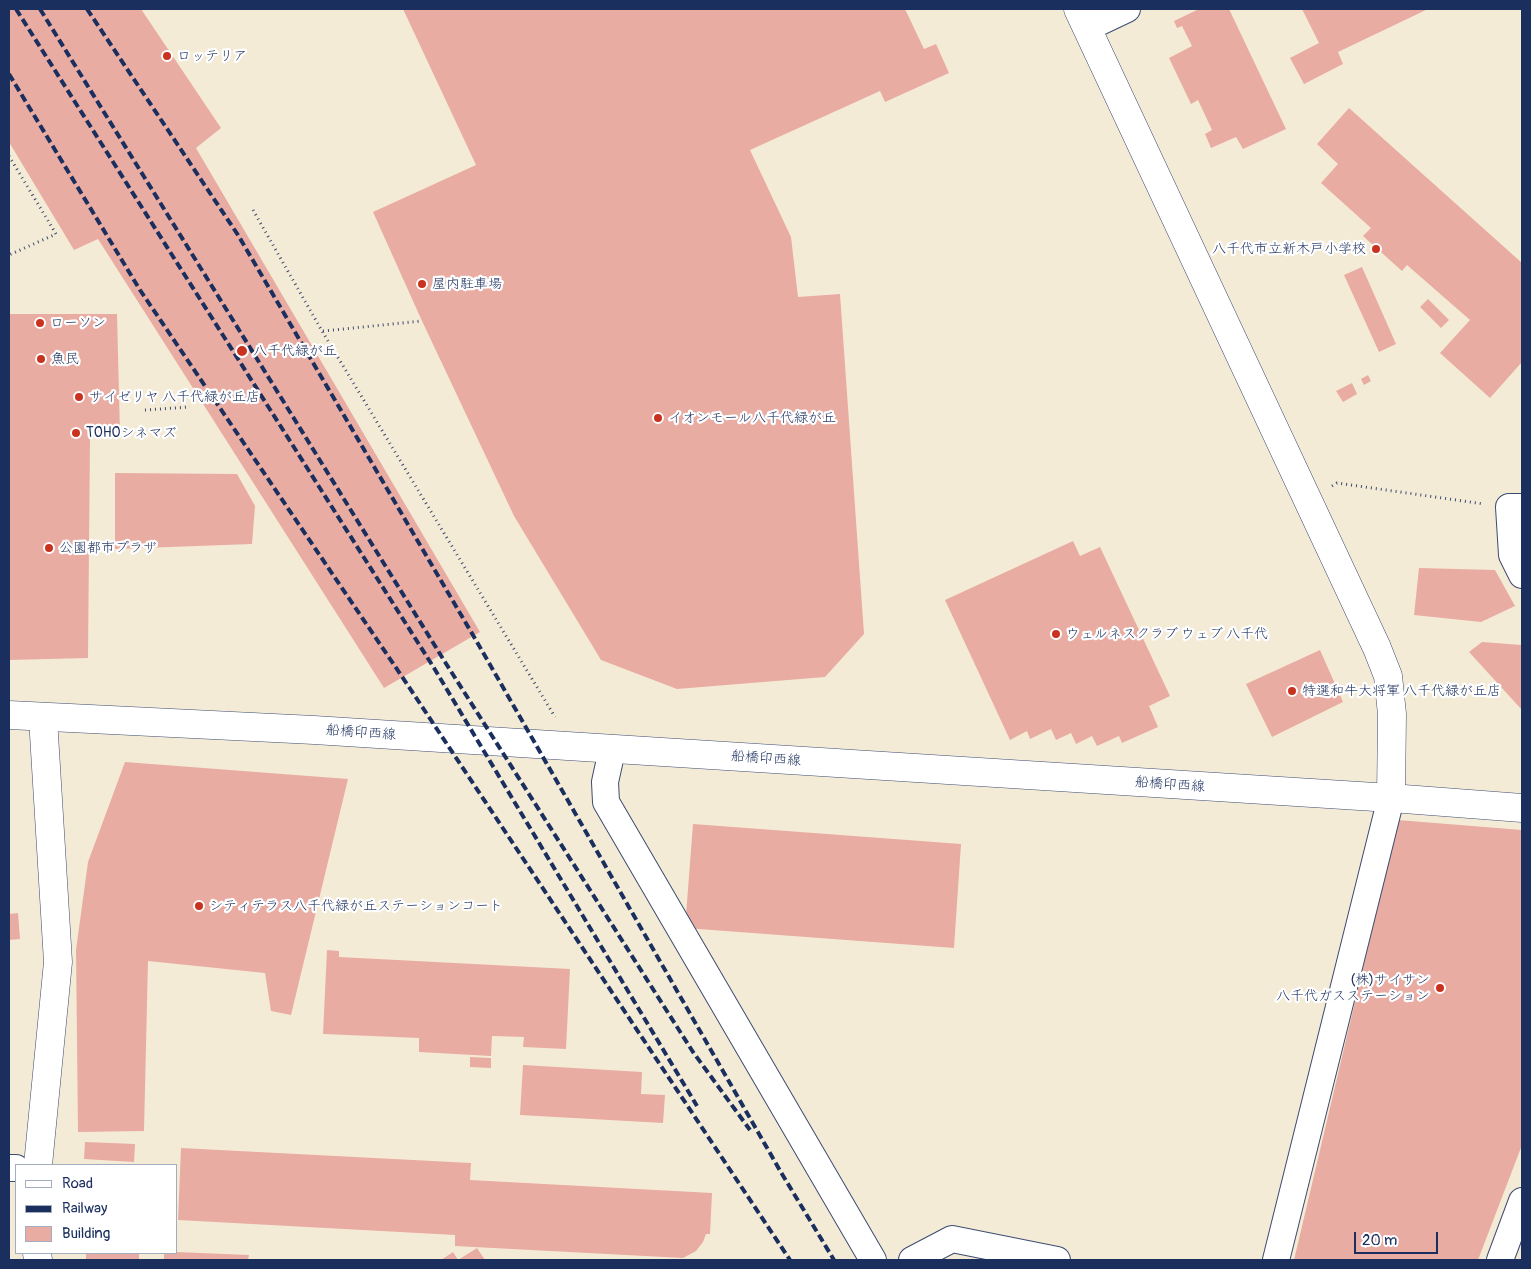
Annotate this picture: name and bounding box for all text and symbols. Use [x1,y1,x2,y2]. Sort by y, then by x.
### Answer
place label: ロッテリア [177,48,247,64]
marker: ロッテリア [161,50,173,62]
place label: 八千代市立新木戸小学校 [1212,241,1366,257]
marker: 八千代市立新木戸小学校 [1370,243,1382,255]
place label: 屋内駐車場 [432,276,502,292]
marker: 屋内駐車場 [416,278,428,290]
place label: ローソン [50,315,106,331]
marker: ローソン [34,317,46,329]
place label: 八千代緑が丘 [253,343,337,359]
marker: 八千代緑が丘 [235,344,249,358]
place label: 魚民 [51,351,79,367]
marker: 魚民 [35,353,47,365]
place label: サイゼリヤ 八千代緑が丘店 [89,389,260,405]
marker: サイゼリヤ 八千代緑が丘店 [73,391,85,403]
place label: イオンモール八千代緑が丘 [668,410,836,426]
marker: イオンモール八千代緑が丘 [652,412,664,424]
place label: TOHOシネマズ [86,425,176,441]
marker: TOHOシネマズ [70,427,82,439]
place label: 公園都市プラザ [59,540,157,556]
marker: 公園都市プラザ [43,542,55,554]
place label: ウェルネスクラブ ウェブ 八千代 [1066,626,1268,642]
marker: ウェルネスクラブ ウェブ 八千代 [1050,628,1062,640]
place label: 特選和牛大将軍 八千代緑が丘店 [1302,683,1501,699]
marker: 特選和牛大将軍 八千代緑が丘店 [1286,685,1298,697]
street label: 船橋印西線 [325,722,397,744]
street label: 船橋印西線 [730,748,802,770]
street label: 船橋印西線 [1134,774,1206,796]
place label: シティテラス八千代緑が丘ステーションコート [209,898,503,914]
marker: シティテラス八千代緑が丘ステーションコート [193,900,205,912]
place label: (株)サイサン 八千代ガスステーション [1276,972,1430,1004]
marker: (株)サイサン 八千代ガスステーション [1434,982,1446,994]
legend [15,1164,178,1254]
text: Road [62,1174,93,1193]
text: Railway [62,1199,107,1218]
scale bar [1356,1222,1440,1254]
text: Building [62,1224,110,1243]
text: 20 m [1362,1231,1397,1250]

